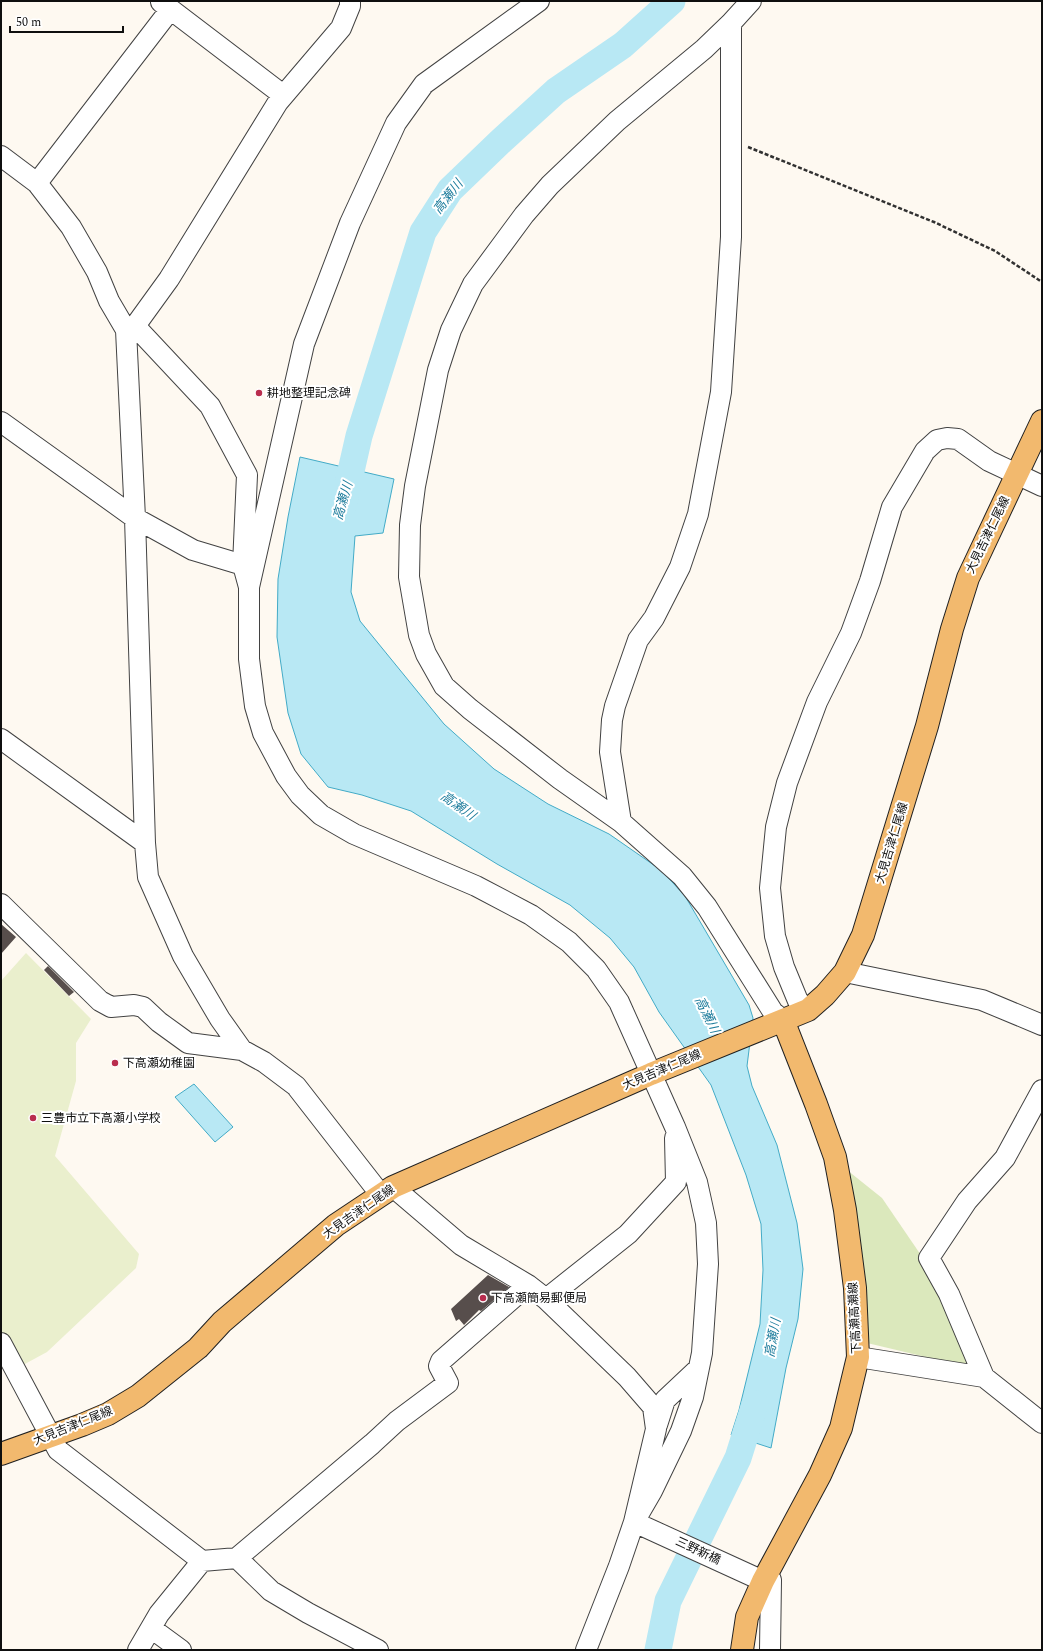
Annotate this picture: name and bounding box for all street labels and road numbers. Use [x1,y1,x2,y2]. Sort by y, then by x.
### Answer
street label: 大見吉津仁尾線 [961,493,1015,577]
street label: 大見吉津仁尾線 [871,800,913,886]
street label: 大見吉津仁尾線 [620,1045,704,1095]
street label: 大見吉津仁尾線 [319,1180,399,1244]
street label: 下高瀬高瀬線 [844,1282,866,1354]
street label: 大見吉津仁尾線 [30,1401,116,1451]
street label: 三野新橋 [672,1532,724,1570]

